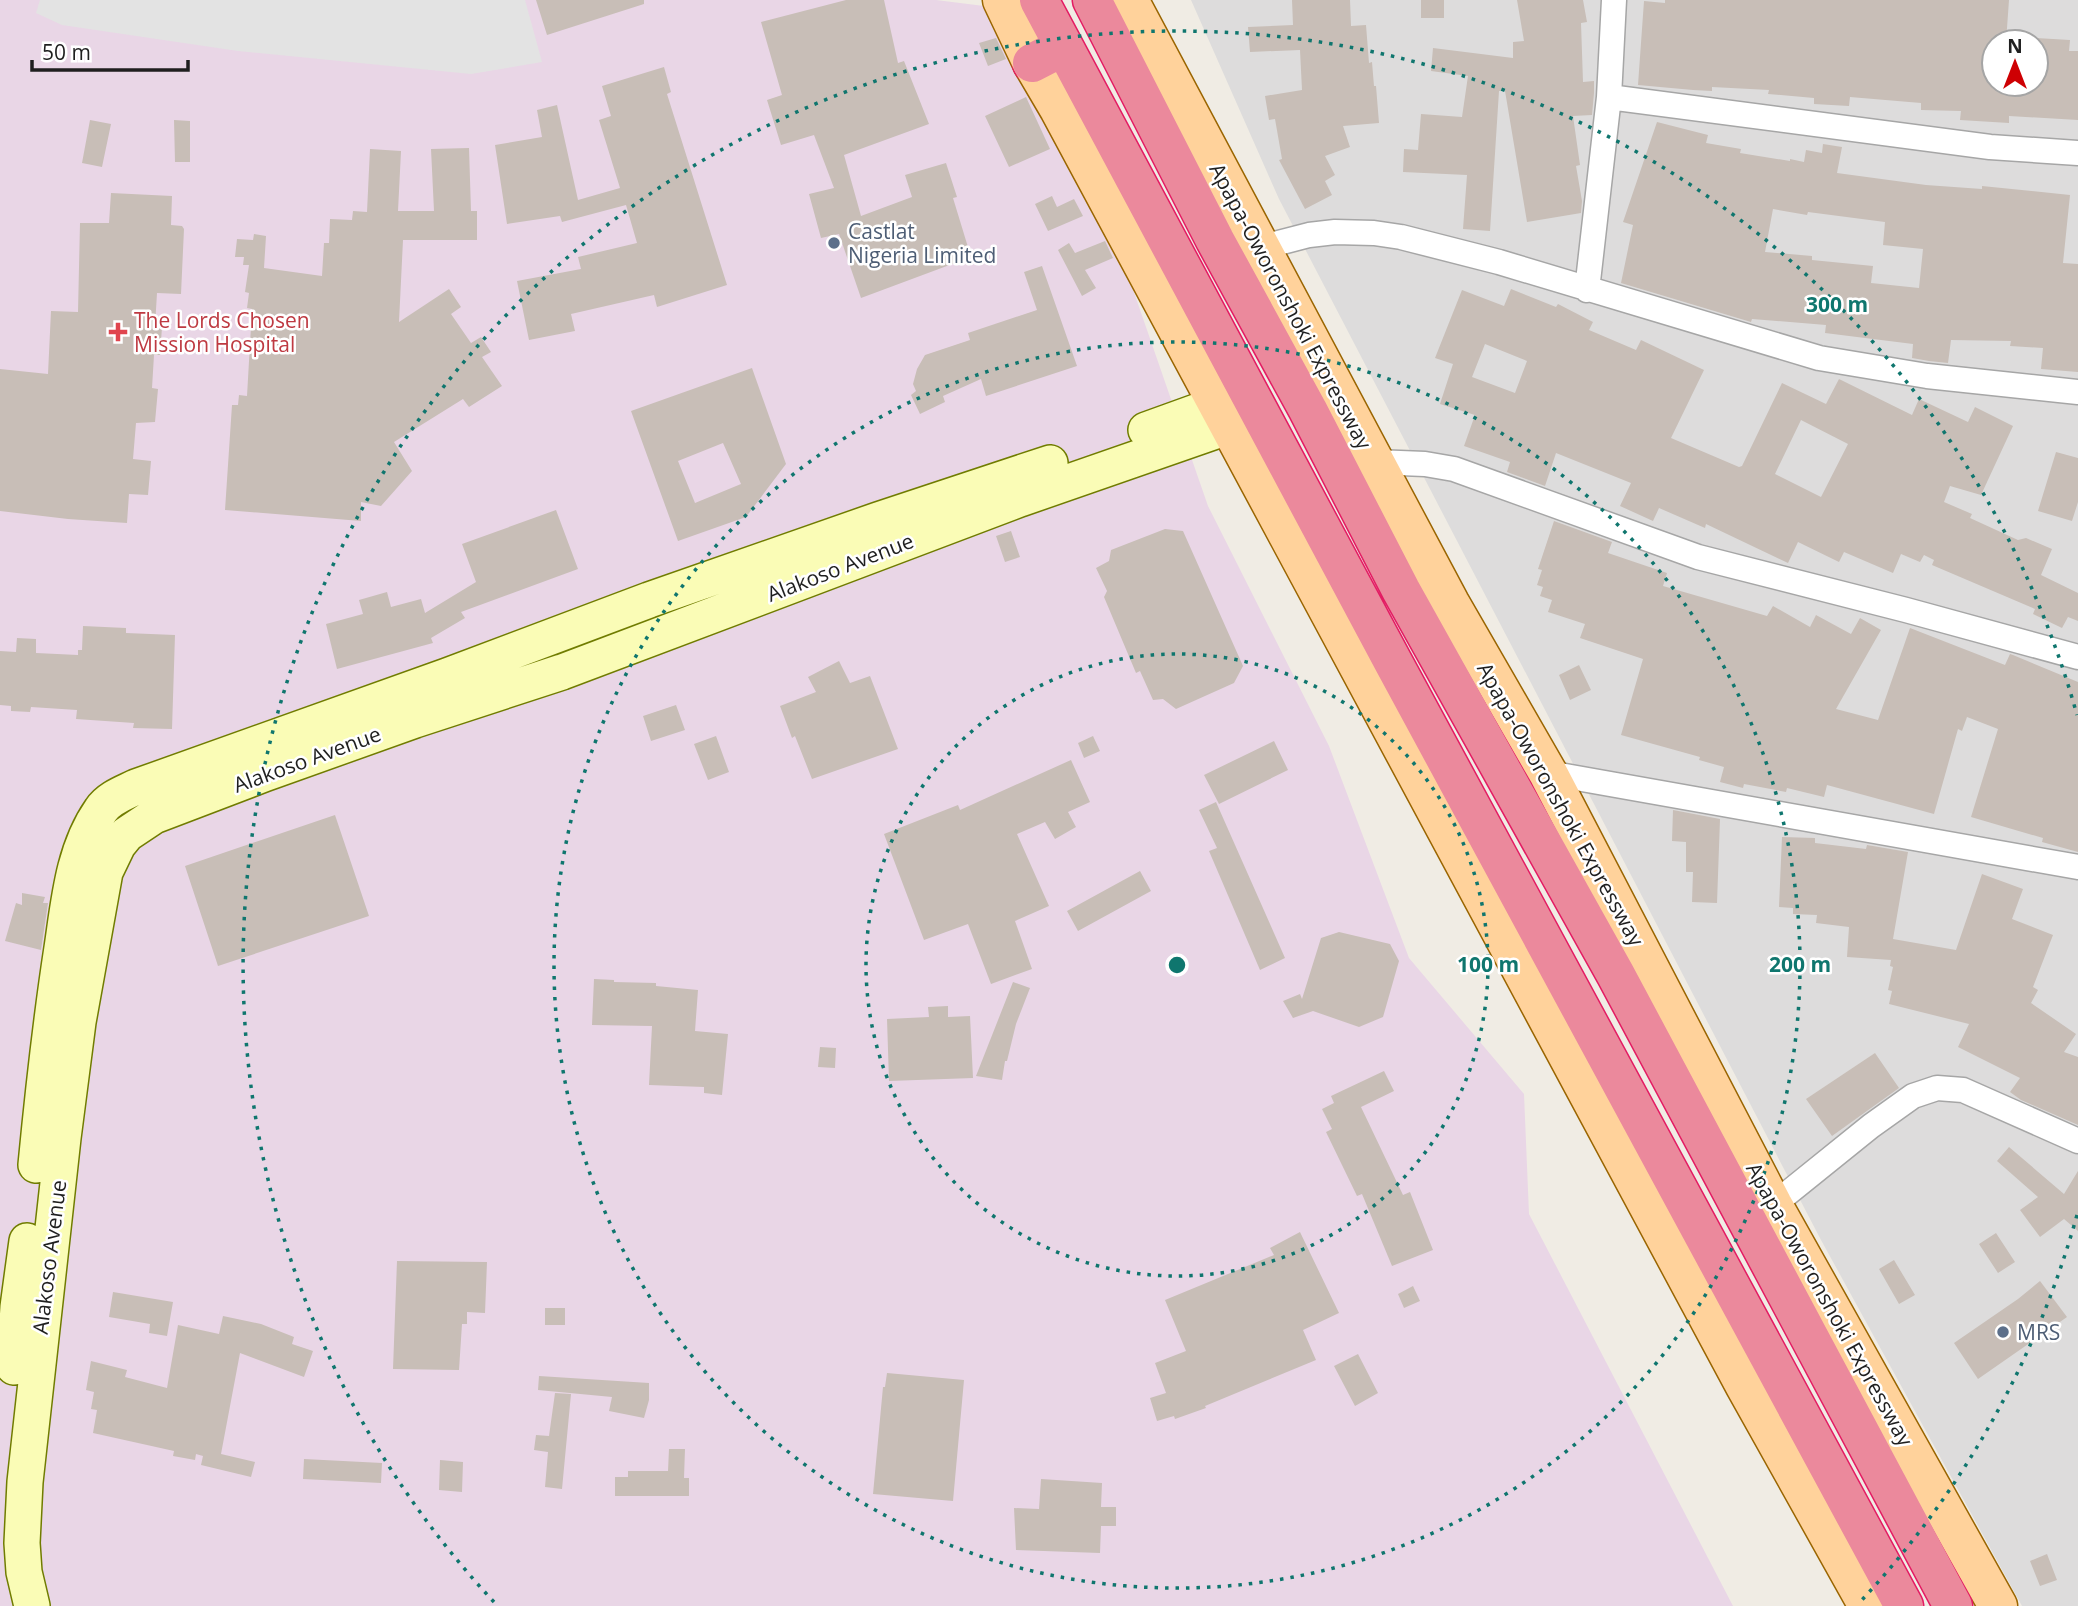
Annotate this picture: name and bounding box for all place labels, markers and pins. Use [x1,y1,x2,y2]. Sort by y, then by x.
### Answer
place label: Castlat Nigeria Limited [848,217,996,269]
marker: Castlat Nigeria Limited [826,235,842,251]
place label: The Lords Chosen Mission Hospital [134,306,310,358]
marker: The Lords Chosen Mission Hospital [108,322,128,342]
centre of rings [1165,953,1189,977]
place label: MRS [2017,1318,2060,1346]
marker: MRS [1995,1324,2011,1340]

